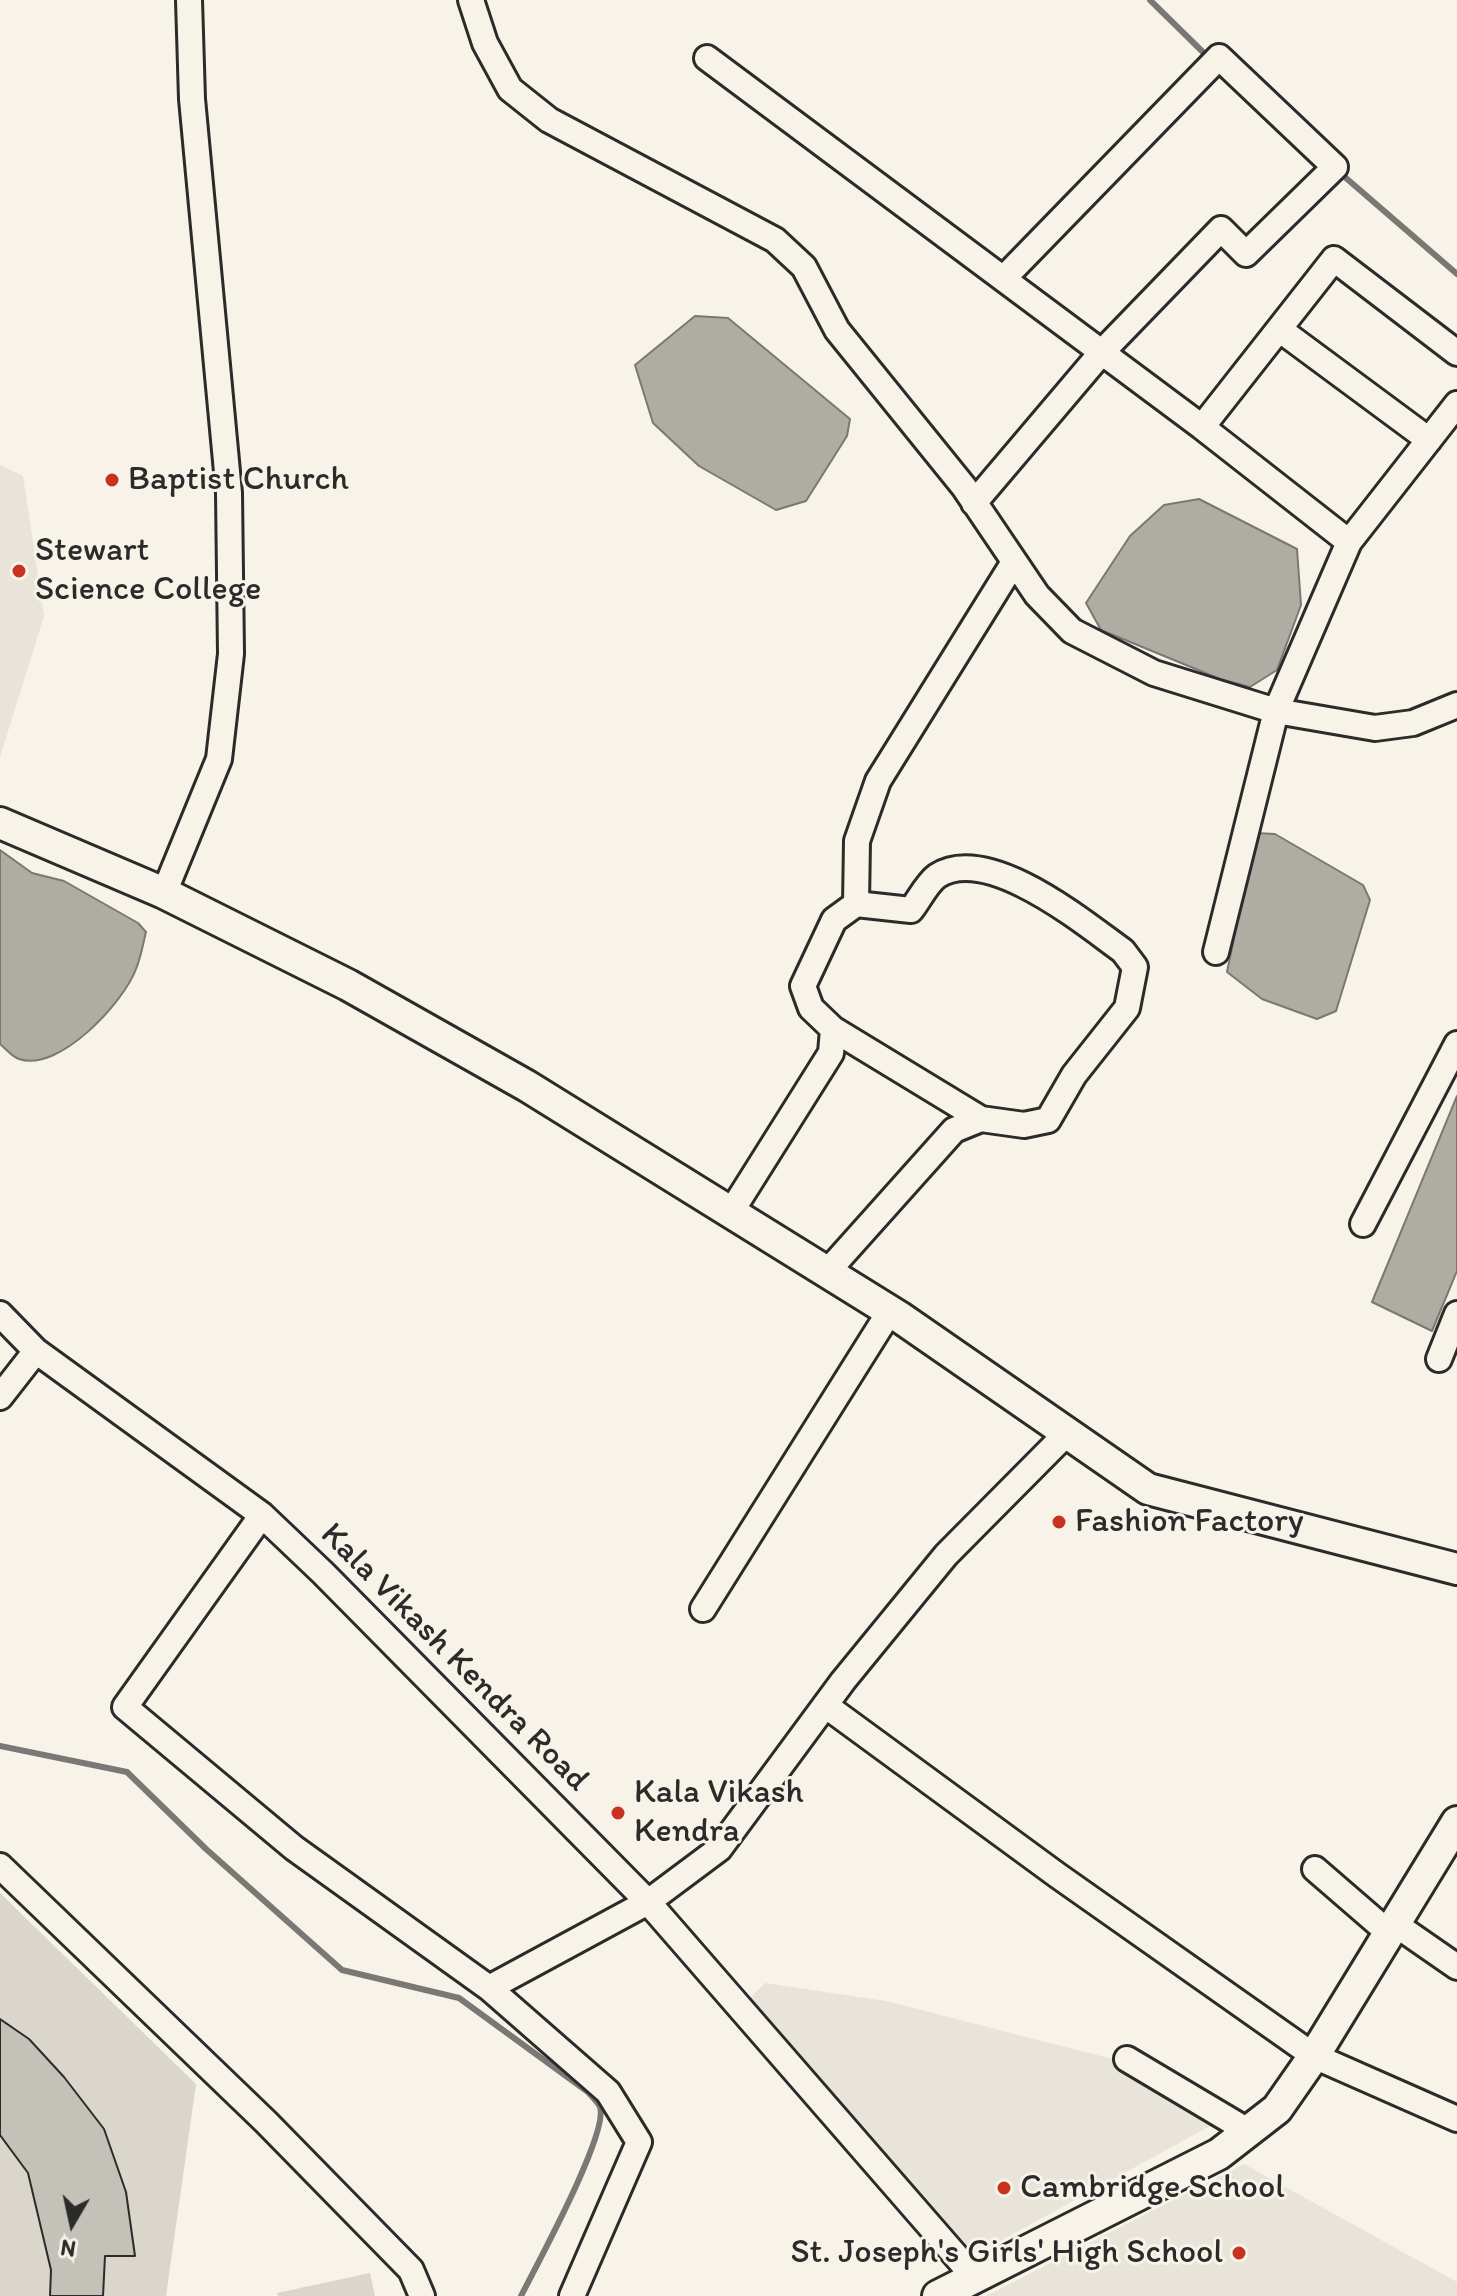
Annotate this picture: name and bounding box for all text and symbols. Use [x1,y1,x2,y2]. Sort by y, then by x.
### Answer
place label: Baptist Church [128,460,349,500]
marker: Baptist Church [103,471,121,489]
place label: Stewart Science College [35,531,262,610]
marker: Stewart Science College [10,562,28,580]
place label: Fashion Factory [1075,1502,1304,1542]
marker: Fashion Factory [1050,1513,1068,1531]
street label: Kala Vikash Kendra Road [311,1515,597,1801]
place label: Kala Vikash Kendra [634,1773,804,1852]
marker: Kala Vikash Kendra [609,1804,627,1822]
place label: Cambridge School [1020,2168,1285,2208]
marker: Cambridge School [995,2179,1013,2197]
north arrow [32,2184,112,2264]
place label: St. Joseph's Girls' High School [790,2233,1223,2273]
text: N [59,2234,78,2263]
marker: St. Joseph's Girls' High School [1230,2244,1248,2262]

